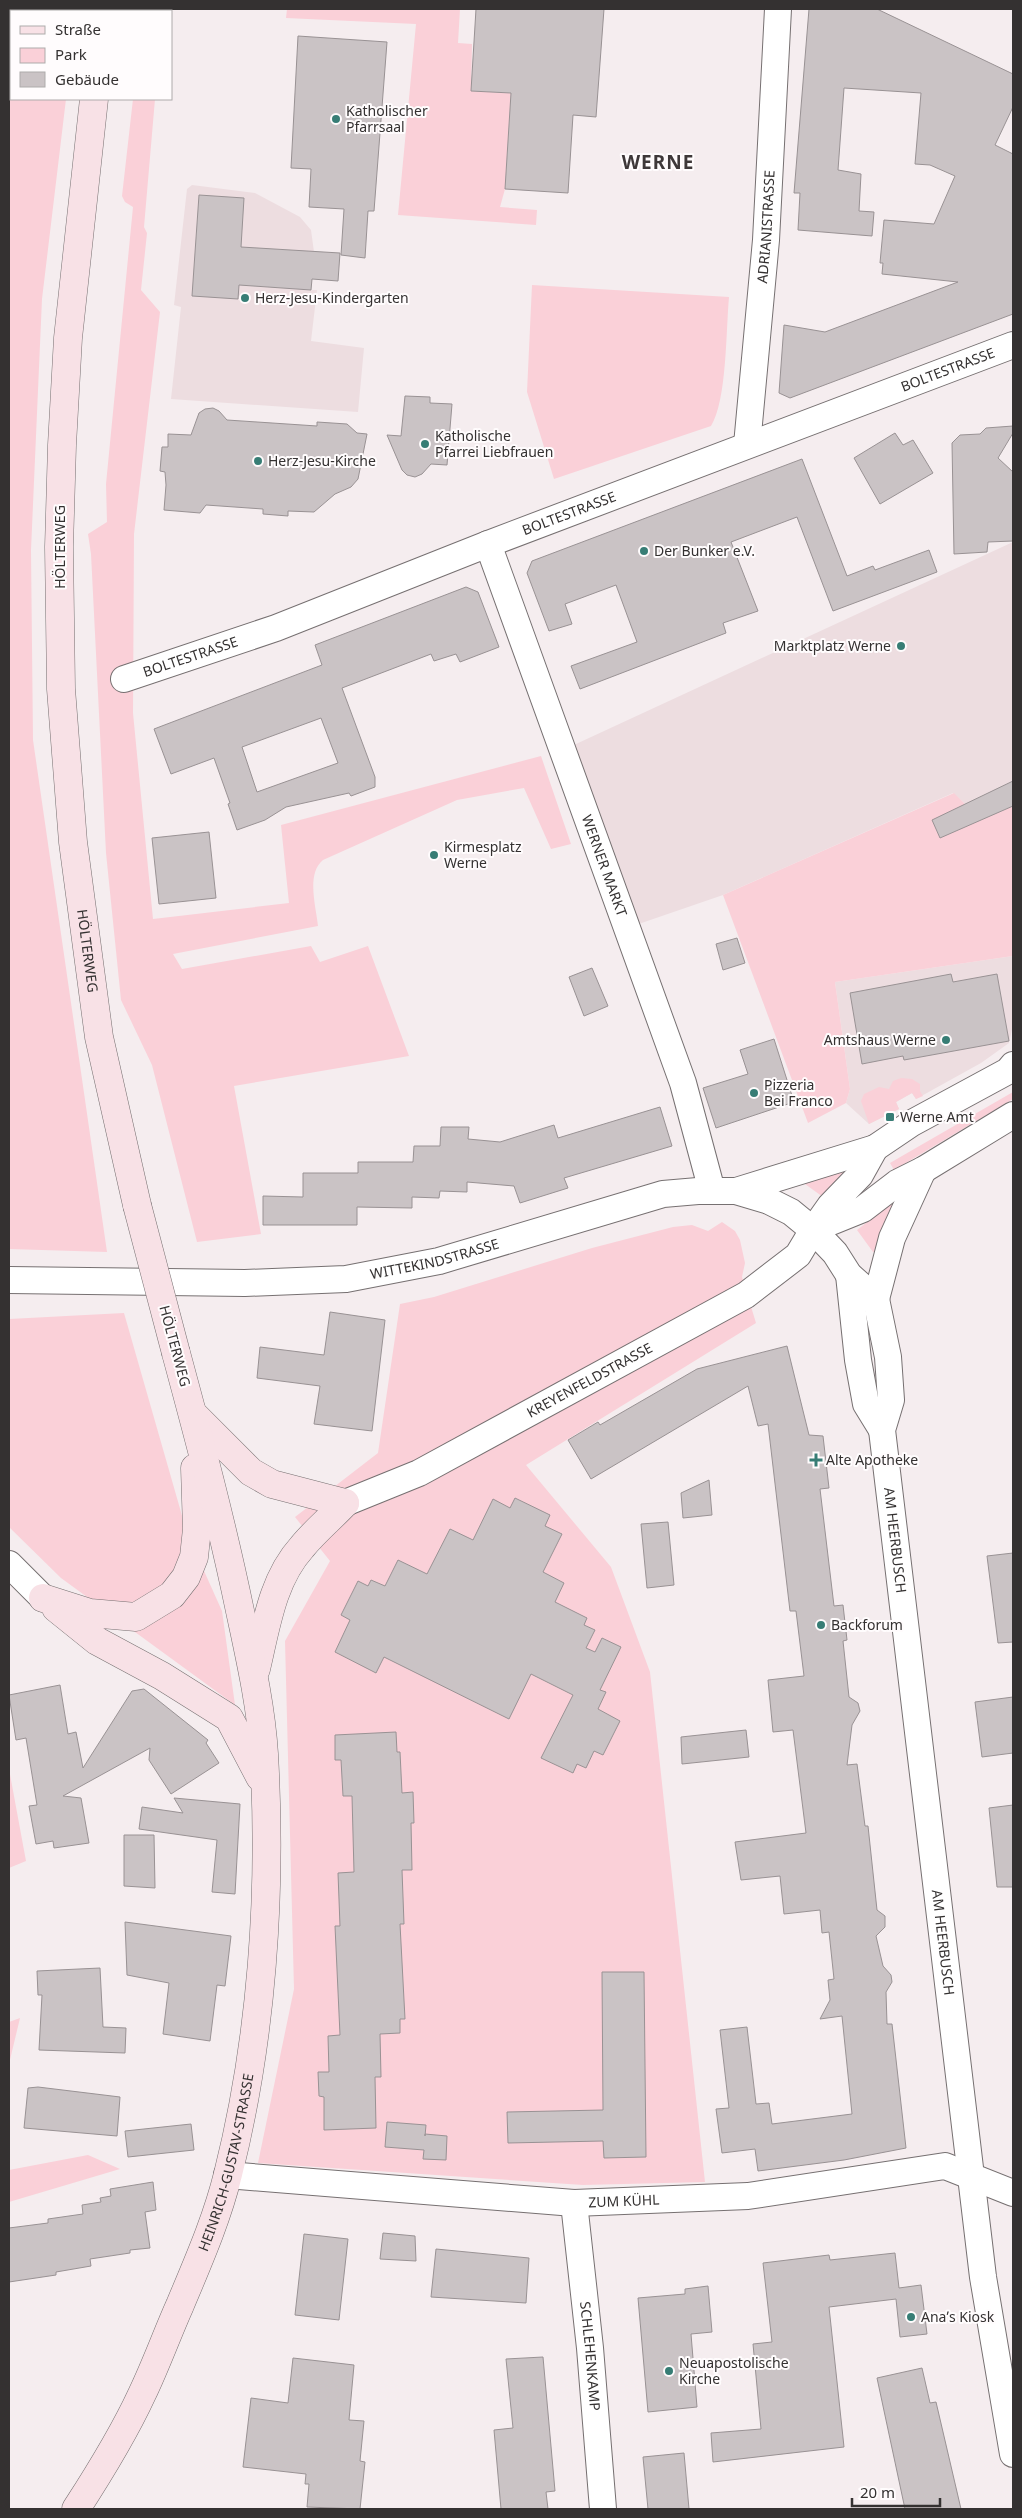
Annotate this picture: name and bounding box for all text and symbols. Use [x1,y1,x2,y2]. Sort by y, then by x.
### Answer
legend [10,10,172,100]
text: Straße [55,19,101,39]
text: Park [55,44,87,64]
text: Gebäude [55,69,119,89]
place label: Katholischer Pfarrsaal [346,101,428,136]
marker: Katholischer Pfarrsaal [330,113,342,125]
district label: WERNE [622,149,694,175]
street label: ADRIANISTRASSE [752,170,779,284]
place label: Herz-Jesu-Kindergarten [255,288,409,307]
marker: Herz-Jesu-Kindergarten [239,292,251,304]
street label: BOLTESTRASSE [898,343,997,396]
place label: Katholische Pfarrei Liebfrauen [435,426,553,461]
marker: Katholische Pfarrei Liebfrauen [419,438,431,450]
place label: Herz-Jesu-Kirche [268,451,376,470]
marker: Herz-Jesu-Kirche [252,455,264,467]
street label: BOLTESTRASSE [519,486,619,539]
street label: HÖLTERWEG [50,505,69,589]
place label: Der Bunker e.V. [654,541,755,560]
marker: Der Bunker e.V. [638,545,650,557]
street label: BOLTESTRASSE [140,632,240,681]
place label: Marktplatz Werne [774,636,891,655]
marker: Marktplatz Werne [895,640,907,652]
street label: WERNER MARKT [578,812,632,919]
place label: Kirmesplatz Werne [444,837,522,872]
marker: Kirmesplatz Werne [428,849,440,861]
street label: HÖLTERWEG [73,908,103,994]
place label: Amtshaus Werne [824,1030,936,1049]
marker: Amtshaus Werne [940,1034,952,1046]
place label: Pizzeria Bei Franco [764,1075,833,1110]
marker: Pizzeria Bei Franco [748,1087,760,1099]
place label: Werne Amt [900,1107,974,1126]
marker: Werne Amt [884,1111,896,1123]
street label: WITTEKINDSTRASSE [369,1234,501,1283]
street label: HÖLTERWEG [155,1303,195,1389]
street label: KREYENFELDSTRASSE [523,1338,656,1422]
place label: Alte Apotheke [826,1450,918,1469]
marker: Alte Apotheke [810,1454,822,1466]
street label: AM HEERBUSCH [880,1486,911,1594]
place label: Backforum [831,1615,903,1634]
marker: Backforum [815,1619,827,1631]
street label: AM HEERBUSCH [928,1888,959,1996]
street label: HEINRICH-GUSTAV-STRASSE [193,2072,258,2254]
street label: ZUM KÜHL [588,2190,660,2211]
street label: SCHLEHENKAMP [576,2300,605,2411]
place label: Anaʼs Kiosk [921,2307,995,2326]
marker: Anaʼs Kiosk [905,2311,917,2323]
place label: Neuapostolische Kirche [679,2353,789,2388]
marker: Neuapostolische Kirche [663,2365,675,2377]
scale bar [852,2476,940,2508]
text: 20 m [860,2482,895,2502]

